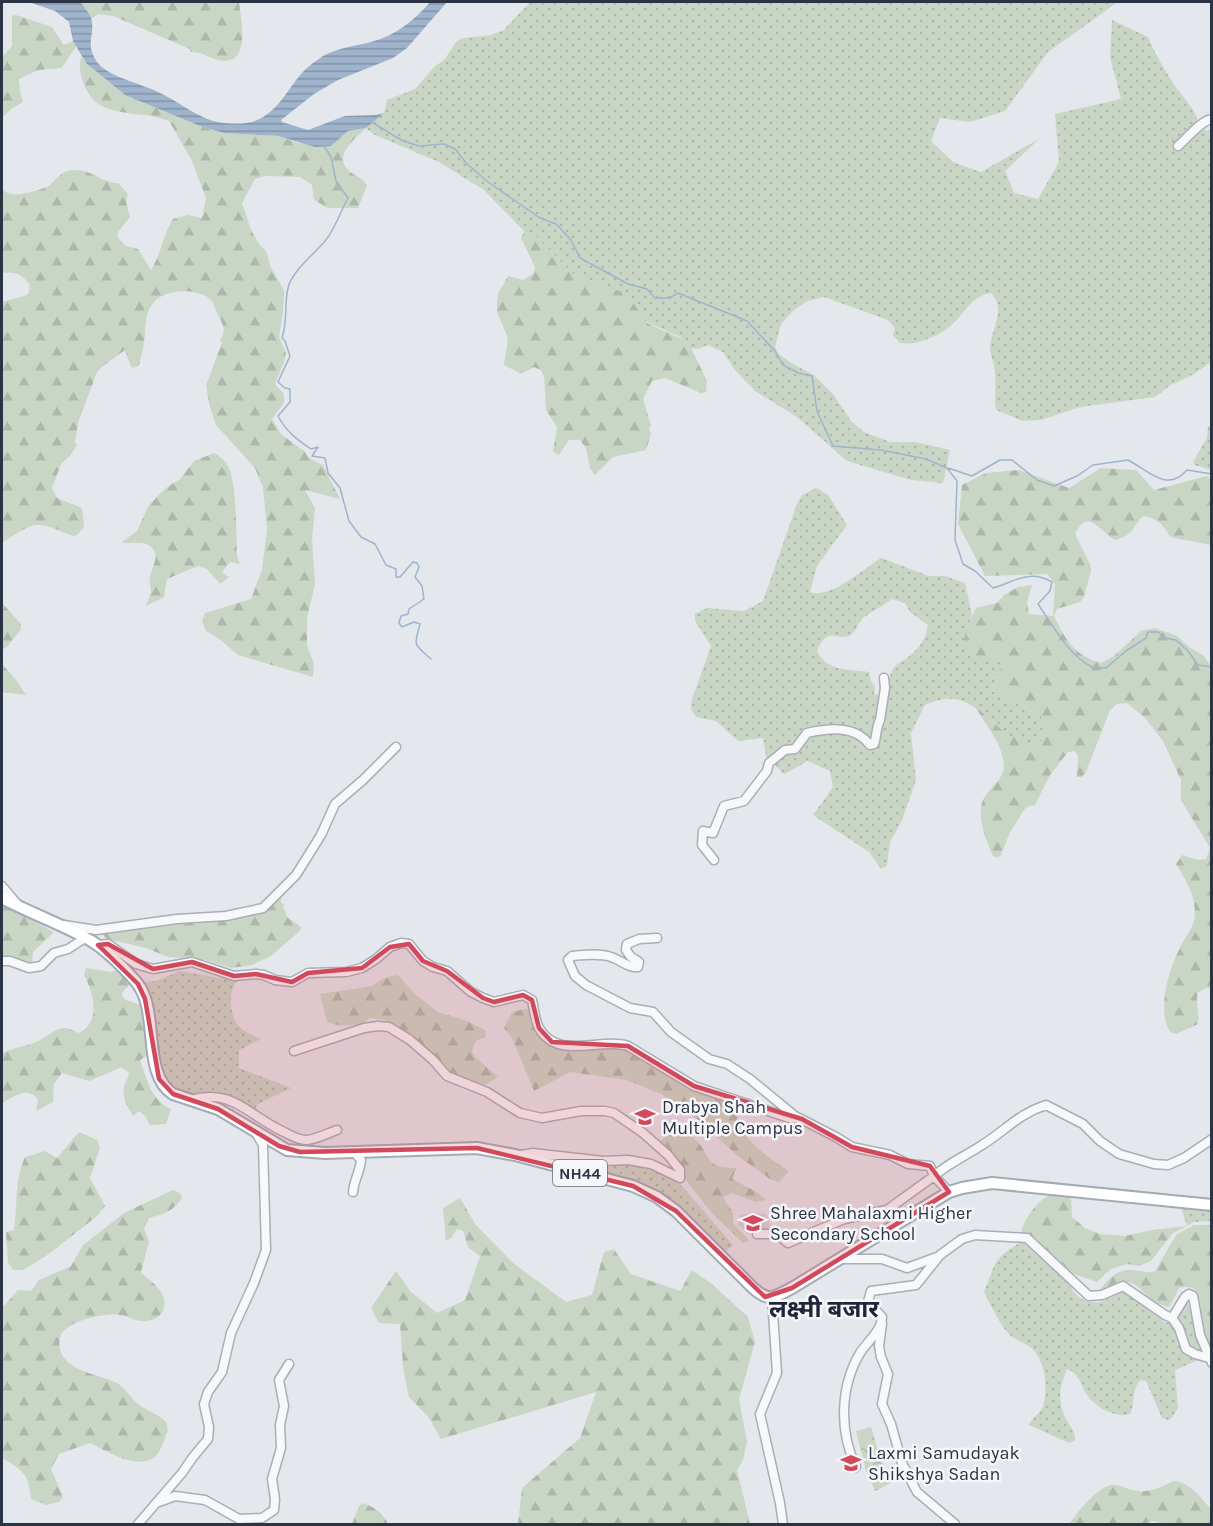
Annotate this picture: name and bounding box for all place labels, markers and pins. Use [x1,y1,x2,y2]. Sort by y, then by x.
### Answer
place label: Drabya Shah Multiple Campus [662,1096,803,1139]
school or university icon: Drabya Shah Multiple Campus [633,1105,657,1129]
place label: Shree Mahalaxmi Higher Secondary School [770,1202,972,1245]
school or university icon: Shree Mahalaxmi Higher Secondary School [741,1211,765,1235]
place label: Laxmi Samudayak Shikshya Sadan [868,1442,1020,1485]
school or university icon: Laxmi Samudayak Shikshya Sadan [839,1451,863,1475]

